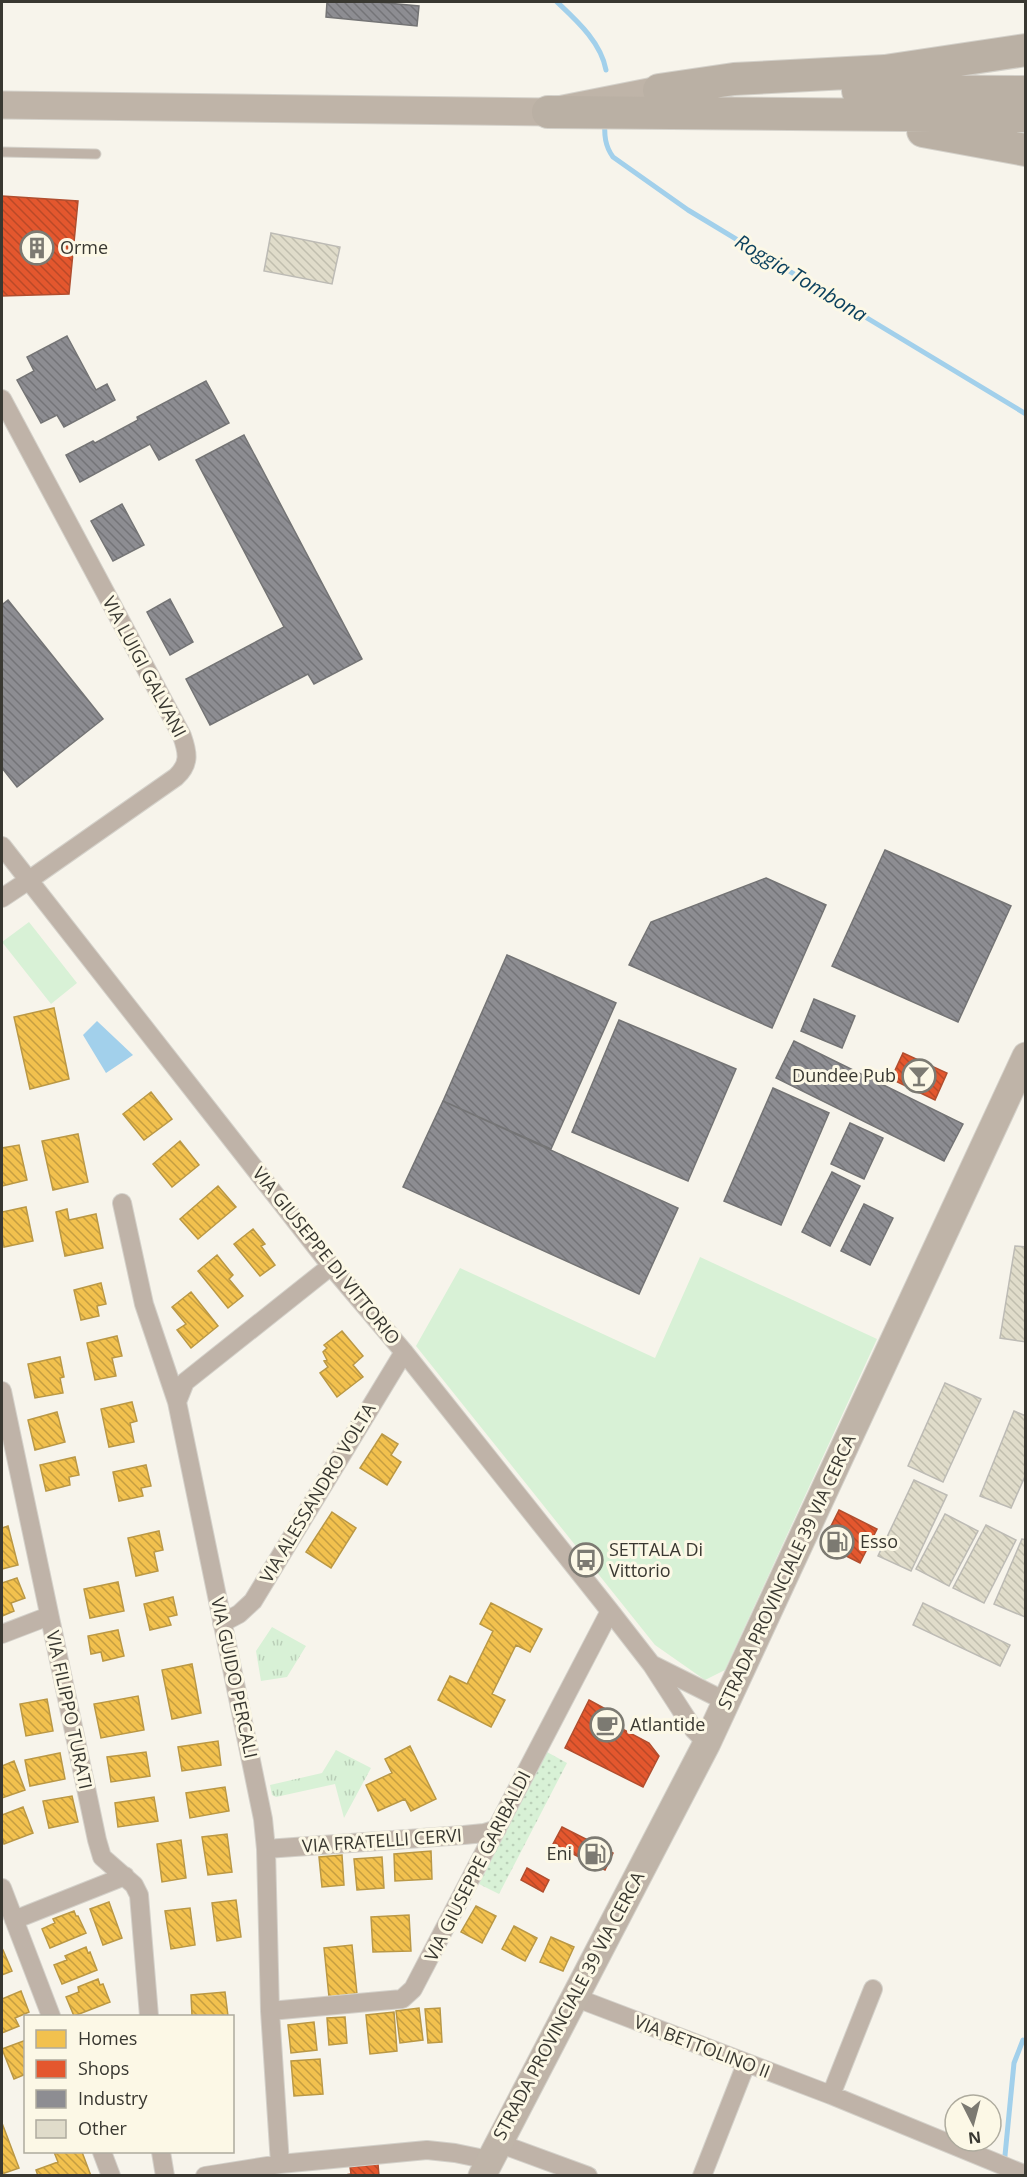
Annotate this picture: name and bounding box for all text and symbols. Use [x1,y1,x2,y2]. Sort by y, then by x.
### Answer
water label: Roggia Tombona [730,228,872,328]
building icon: Orme [19,230,55,266]
place label: Orme [60,235,108,259]
street label: VIA LUIGI GALVANI [98,592,192,741]
bar icon: Dundee Pub [901,1058,937,1094]
place label: Dundee Pub [792,1063,896,1087]
street label: VIA GIUSEPPE DI VITTORIO [248,1162,406,1349]
street label: VIA ALESSANDRO VOLTA [254,1398,381,1587]
street label: STRADA PROVINCIALE 39 VIA CERCA [712,1430,861,1713]
fuel station icon: Esso [819,1524,855,1560]
place label: Esso [860,1529,898,1553]
place label: SETTALA Di Vittorio [609,1537,703,1582]
bus stop icon: SETTALA Di Vittorio [568,1542,604,1578]
street label: VIA GUIDO PERCALI [206,1595,264,1760]
street label: VIA FILIPPO TURATI [41,1628,98,1791]
cafe icon: Atlantide [589,1707,625,1743]
place label: Atlantide [630,1712,705,1736]
street label: VIA GIUSEPPE GARIBALDI [419,1766,536,1965]
street label: VIA FRATELLI CERVI [301,1822,463,1858]
fuel station icon: Eni [577,1836,613,1872]
place label: Eni [546,1841,572,1865]
street label: STRADA PROVINCIALE 39 VIA CERCA [487,1867,650,2144]
street label: VIA BETTOLINO II [631,2009,774,2083]
legend [24,2015,234,2153]
text: Homes [78,2026,137,2050]
text: Shops [78,2056,129,2080]
text: Industry [78,2086,148,2110]
north arrow [943,2093,1003,2153]
text: Other [78,2116,128,2140]
text: N [967,2126,982,2150]

